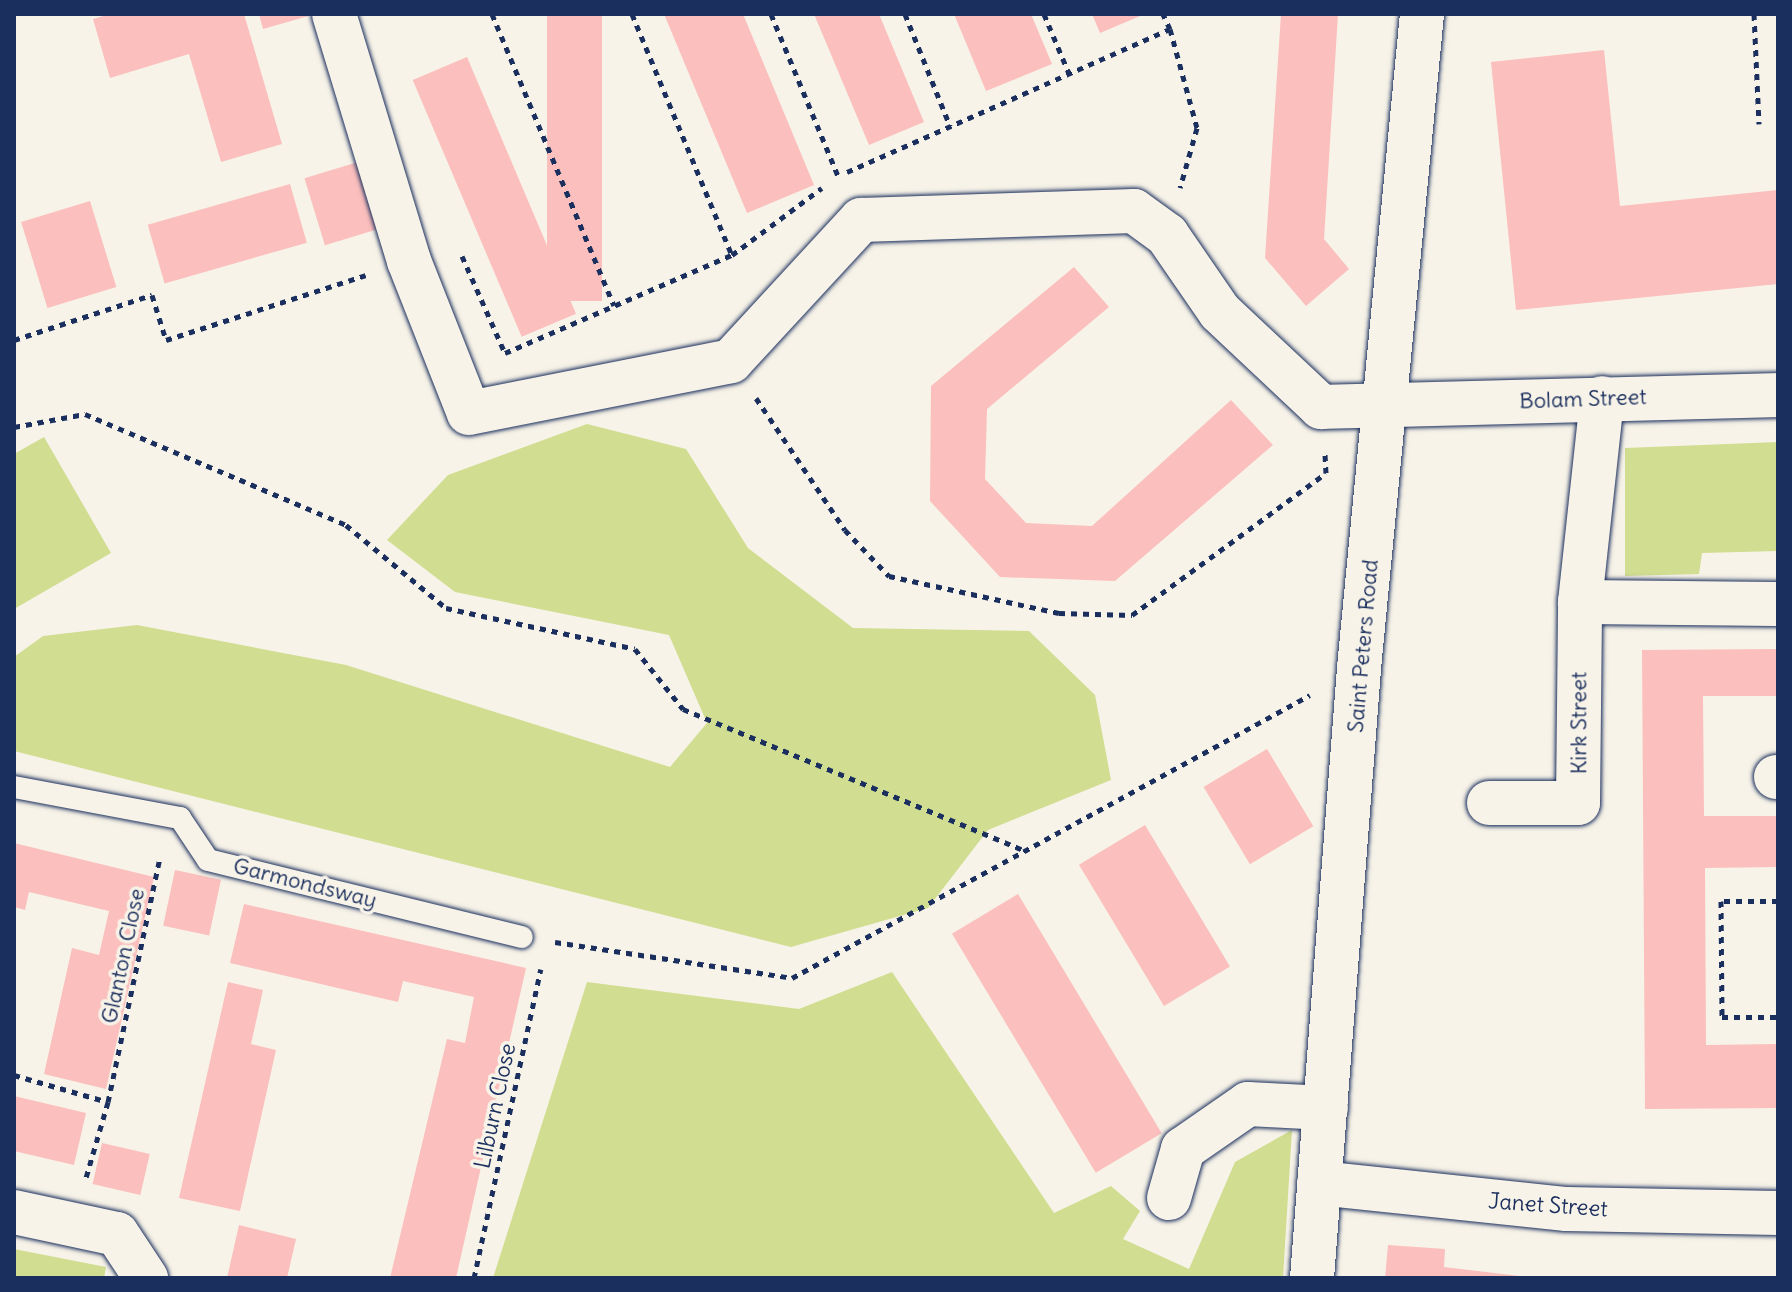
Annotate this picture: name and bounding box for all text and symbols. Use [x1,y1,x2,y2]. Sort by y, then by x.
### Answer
street label: Bolam Street [1519,384,1647,414]
street label: Saint Peters Road [1342,558,1384,734]
street label: Kirk Street [1566,672,1592,774]
street label: Garmondsway [230,852,380,914]
street label: Glanton Close [96,886,150,1026]
street label: Lilburn Close [469,1041,521,1171]
street label: Janet Street [1487,1188,1609,1222]

